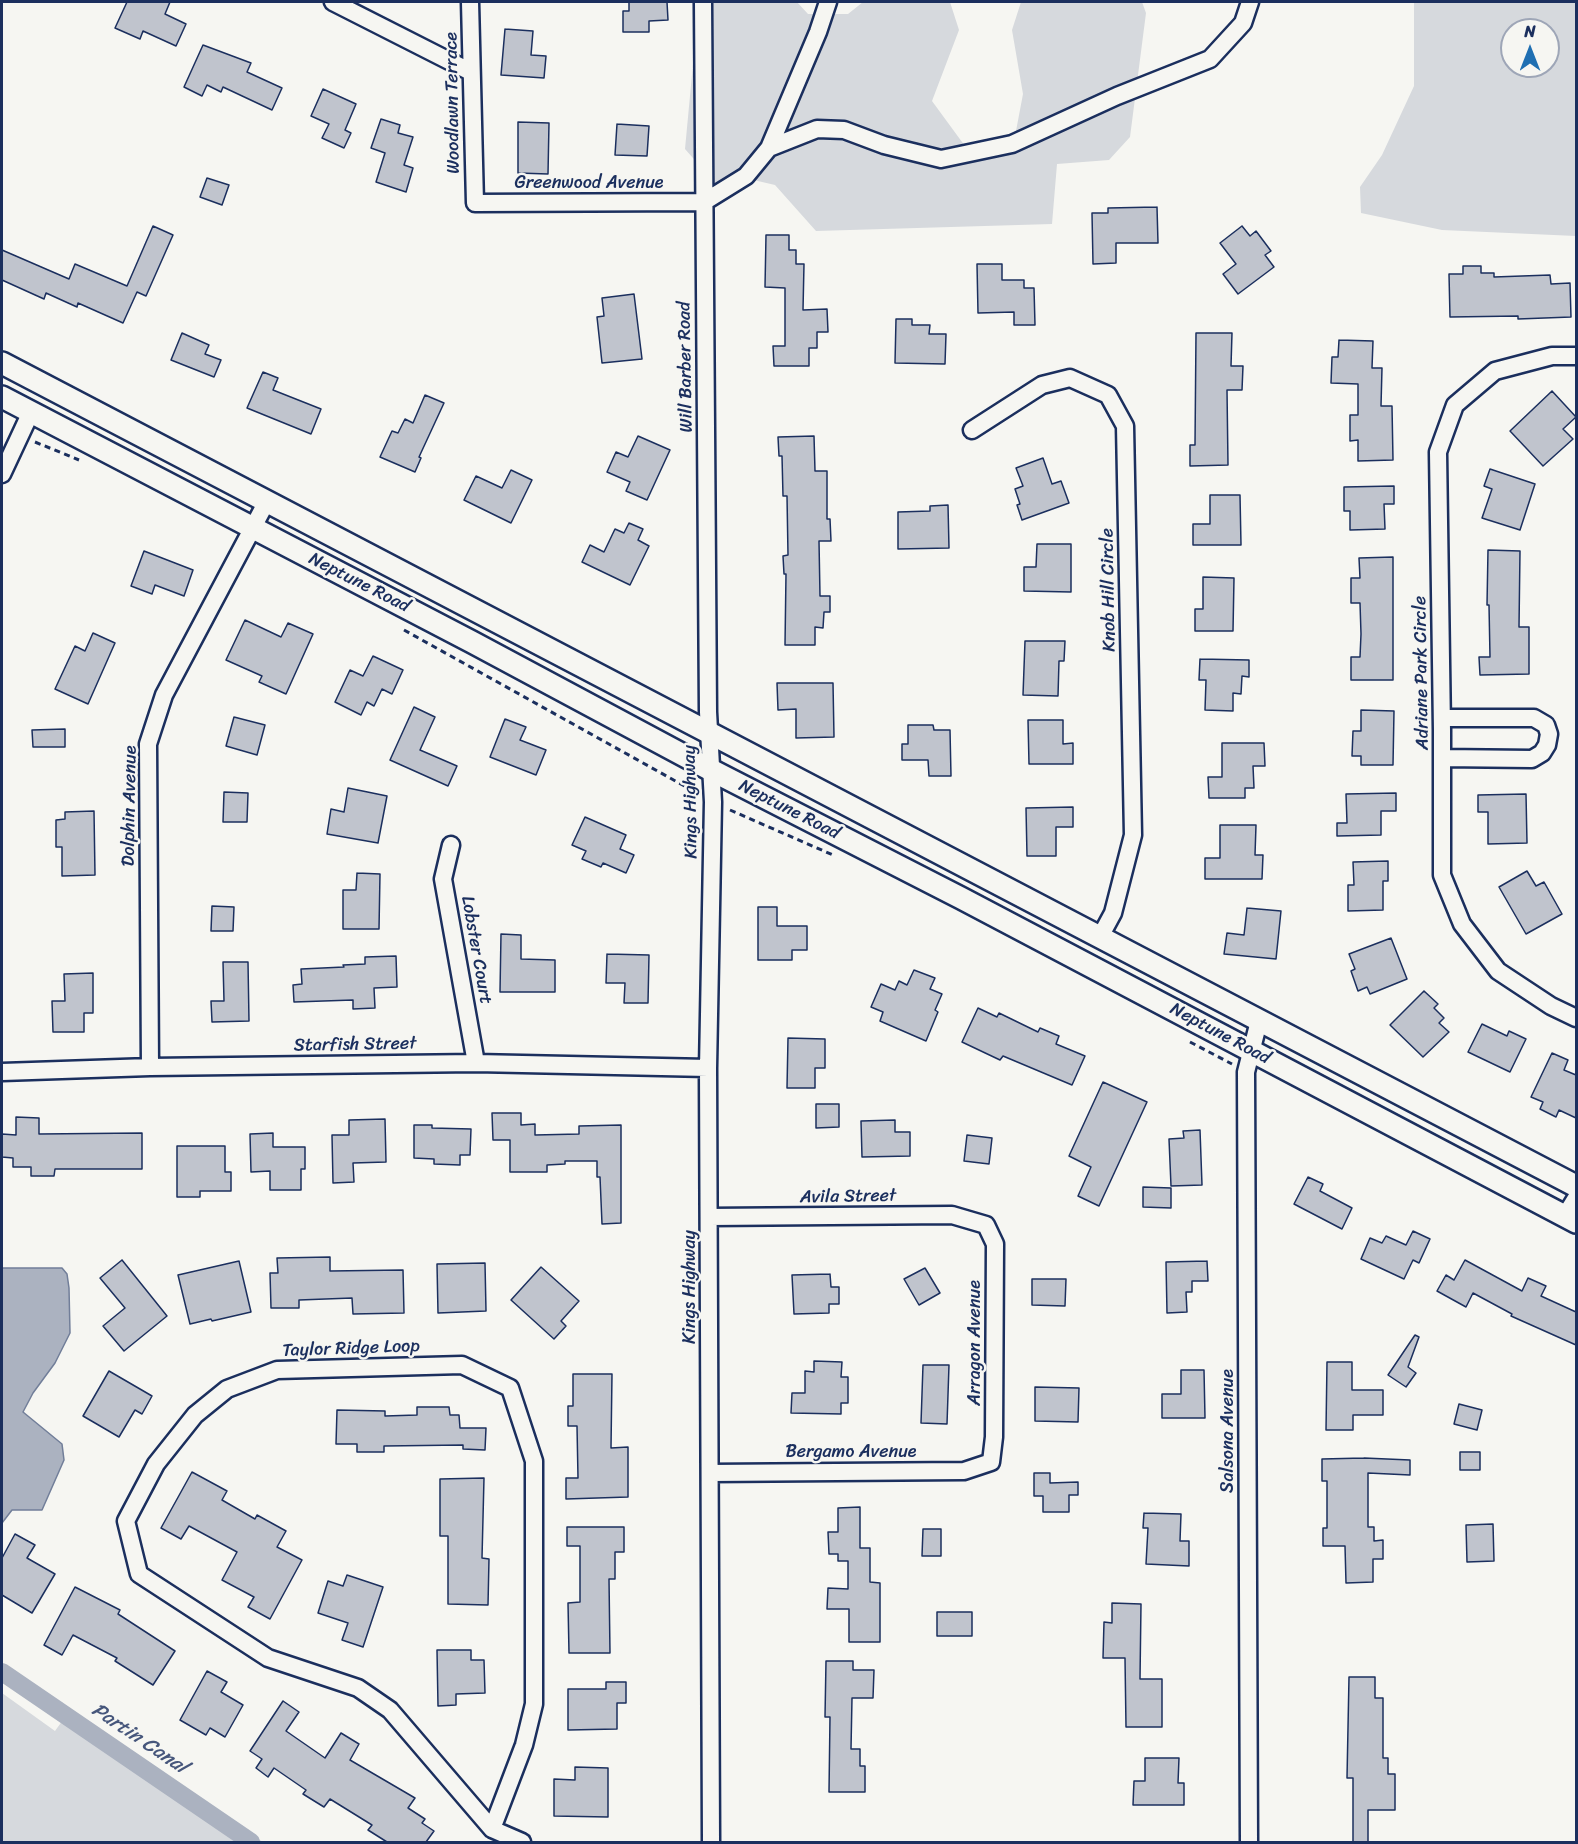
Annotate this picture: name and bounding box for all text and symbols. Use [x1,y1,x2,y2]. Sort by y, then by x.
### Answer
text: N [1524,17,1536,46]
north arrow [1500,18,1560,78]
street label: Woodlawn Terrace [441,32,465,174]
street label: Greenwood Avenue [515,172,663,194]
street label: Will Barber Road [674,301,698,433]
street label: Knob Hill Circle [1097,528,1121,652]
street label: Neptune Road [305,548,413,618]
street label: Adriane Park Circle [1410,596,1434,750]
street label: Dolphin Avenue [118,745,142,867]
street label: Kings Highway [679,745,703,859]
street label: Neptune Road [735,775,843,845]
street label: Lobster Court [456,894,496,1006]
street label: Neptune Road [1166,999,1274,1069]
street label: Starfish Street [293,1033,417,1057]
street label: Avila Street [800,1185,896,1209]
street label: Kings Highway [679,1230,701,1344]
street label: Arragon Avenue [964,1280,986,1406]
street label: Taylor Ridge Loop [282,1336,420,1362]
street label: Salsona Avenue [1217,1369,1239,1493]
street label: Bergamo Avenue [786,1441,916,1463]
water label: Partin Canal [87,1698,191,1780]

